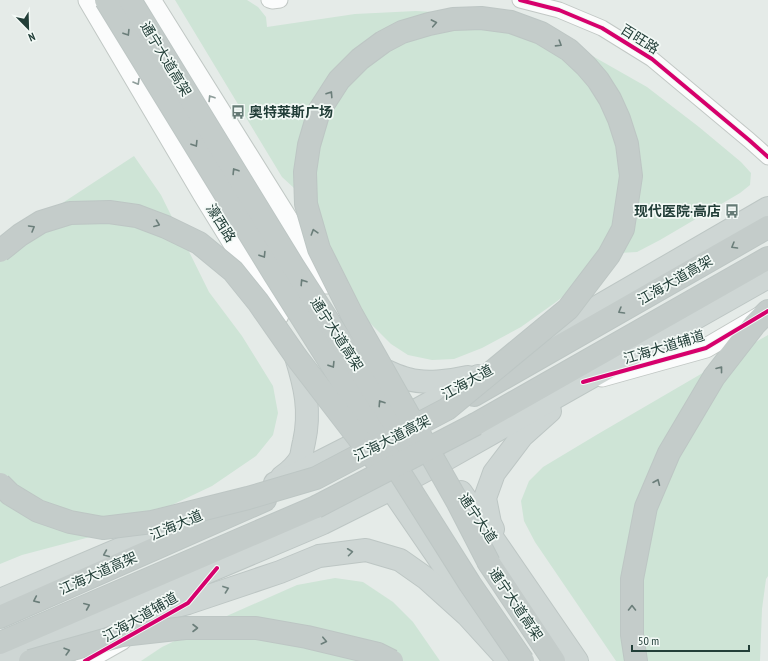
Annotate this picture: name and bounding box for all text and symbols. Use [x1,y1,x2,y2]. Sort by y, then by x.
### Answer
north arrow [8,8,48,48]
street label: 通宁大道高架 [137,18,195,100]
one-way arrow [431,19,438,27]
street label: 百旺路 [617,20,663,58]
one-way arrow [122,29,129,36]
text: N [26,30,37,45]
one-way arrow [555,39,562,47]
one-way arrow [133,78,140,85]
one-way arrow [326,91,333,98]
one-way arrow [209,96,216,103]
place label: 奥特莱斯广场 [249,103,333,121]
bus stop icon: 奥特莱斯广场 [230,104,246,120]
one-way arrow [190,140,197,147]
one-way arrow [232,168,239,175]
street label: 濠西路 [202,200,240,246]
place label: 现代医院·高店 [634,202,721,220]
bus stop icon: 现代医院·高店 [724,203,740,219]
one-way arrow [153,219,160,227]
one-way arrow [28,225,35,232]
one-way arrow [310,228,319,235]
one-way arrow [731,242,738,249]
one-way arrow [258,251,266,258]
street label: 江海大道高架 [634,251,716,309]
one-way arrow [300,279,308,286]
street label: 通宁大道高架 [307,294,367,374]
one-way arrow [618,306,625,313]
street label: 江海大道辅道 [621,326,707,368]
one-way arrow [327,361,335,368]
street label: 江海大道 [438,361,496,403]
one-way arrow [715,366,722,373]
one-way arrow [378,400,386,407]
street label: 江海大道高架 [350,411,434,465]
one-way arrow [652,479,660,486]
street label: 通宁大道 [455,490,501,546]
street label: 江海大道 [147,506,205,544]
street label: 江海大道高架 [56,548,140,598]
one-way arrow [347,548,353,557]
one-way arrow [103,550,110,558]
street label: 通宁大道高架 [485,564,547,644]
one-way arrow [223,586,230,594]
street label: 江海大道辅道 [99,588,181,646]
one-way arrow [33,596,40,604]
one-way arrow [83,603,91,611]
one-way arrow [628,605,636,611]
one-way arrow [192,624,198,632]
scale bar [632,627,749,653]
text: 50 m [638,633,659,648]
one-way arrow [320,636,327,645]
one-way arrow [64,647,71,655]

